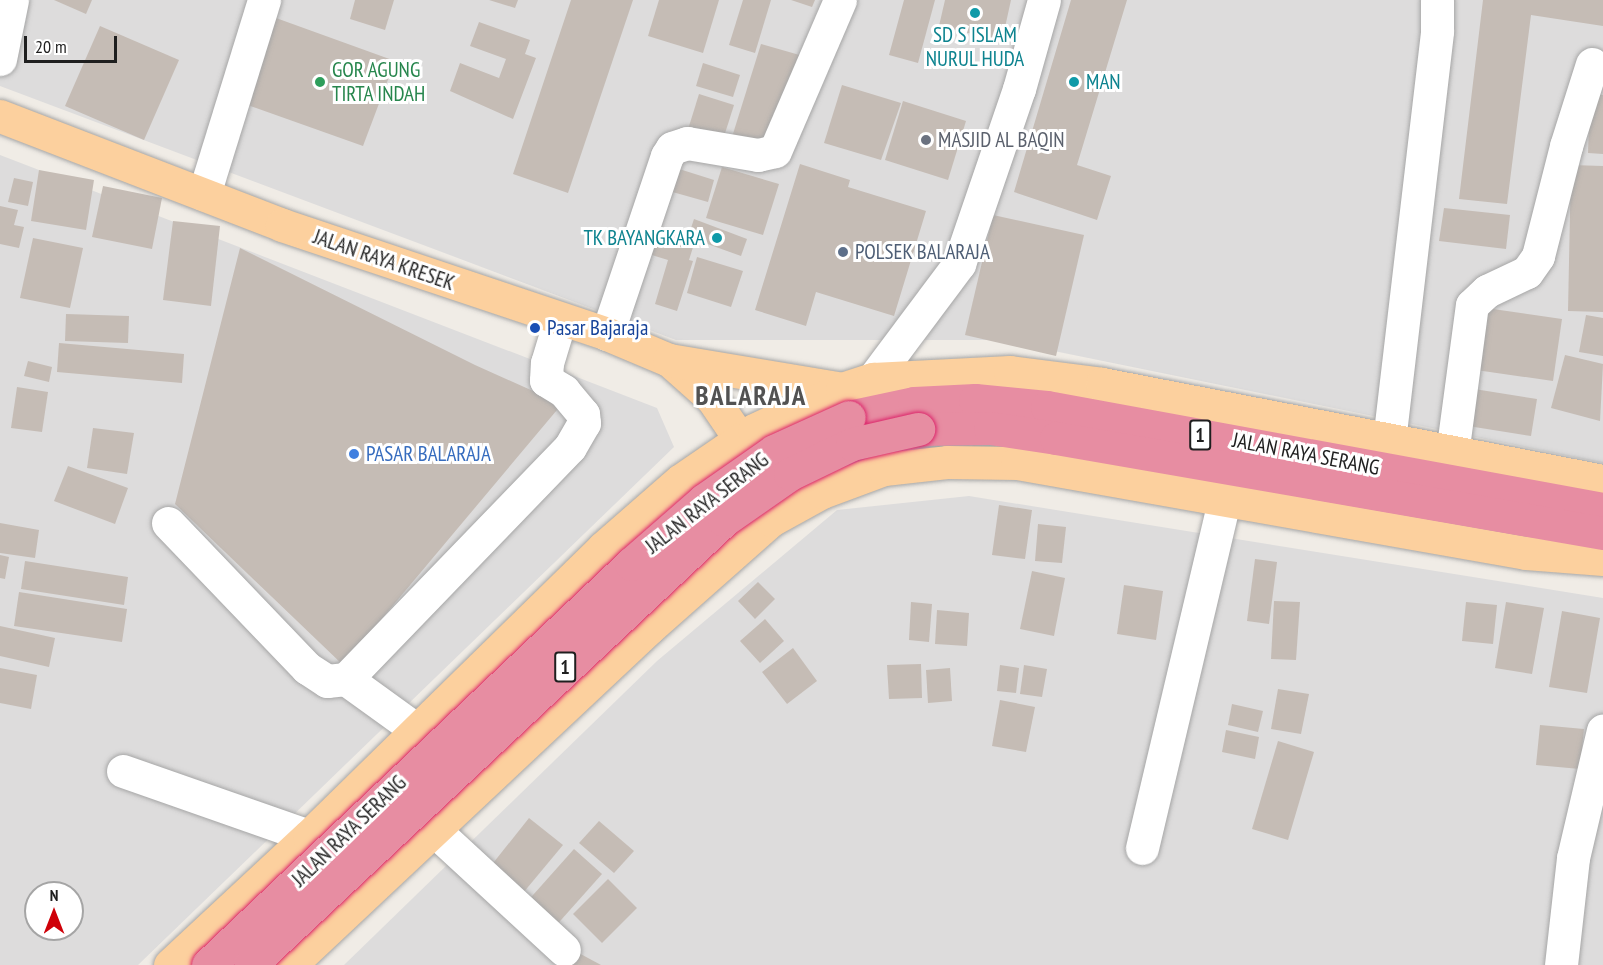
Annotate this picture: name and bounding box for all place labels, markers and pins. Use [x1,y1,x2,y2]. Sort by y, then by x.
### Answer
marker: SD S ISLAM NURUL HUDA [968,6,982,20]
place label: SD S ISLAM NURUL HUDA [925,22,1025,72]
place label: GOR AGUNG TIRTA INDAH [332,57,426,107]
place label: MAN [1086,69,1121,95]
marker: GOR AGUNG TIRTA INDAH [313,75,327,89]
marker: MAN [1067,75,1081,89]
place label: MASJID AL BAQIN [938,127,1066,153]
marker: MASJID AL BAQIN [919,133,933,147]
place label: TK BAYANGKARA [583,225,705,251]
marker: TK BAYANGKARA [710,231,724,245]
place label: POLSEK BALARAJA [855,239,990,265]
marker: POLSEK BALARAJA [836,245,850,259]
place label: Pasar Bajaraja [547,315,648,341]
marker: Pasar Bajaraja [528,321,542,335]
place label: PASAR BALARAJA [366,441,491,467]
marker: PASAR BALARAJA [347,447,361,461]

